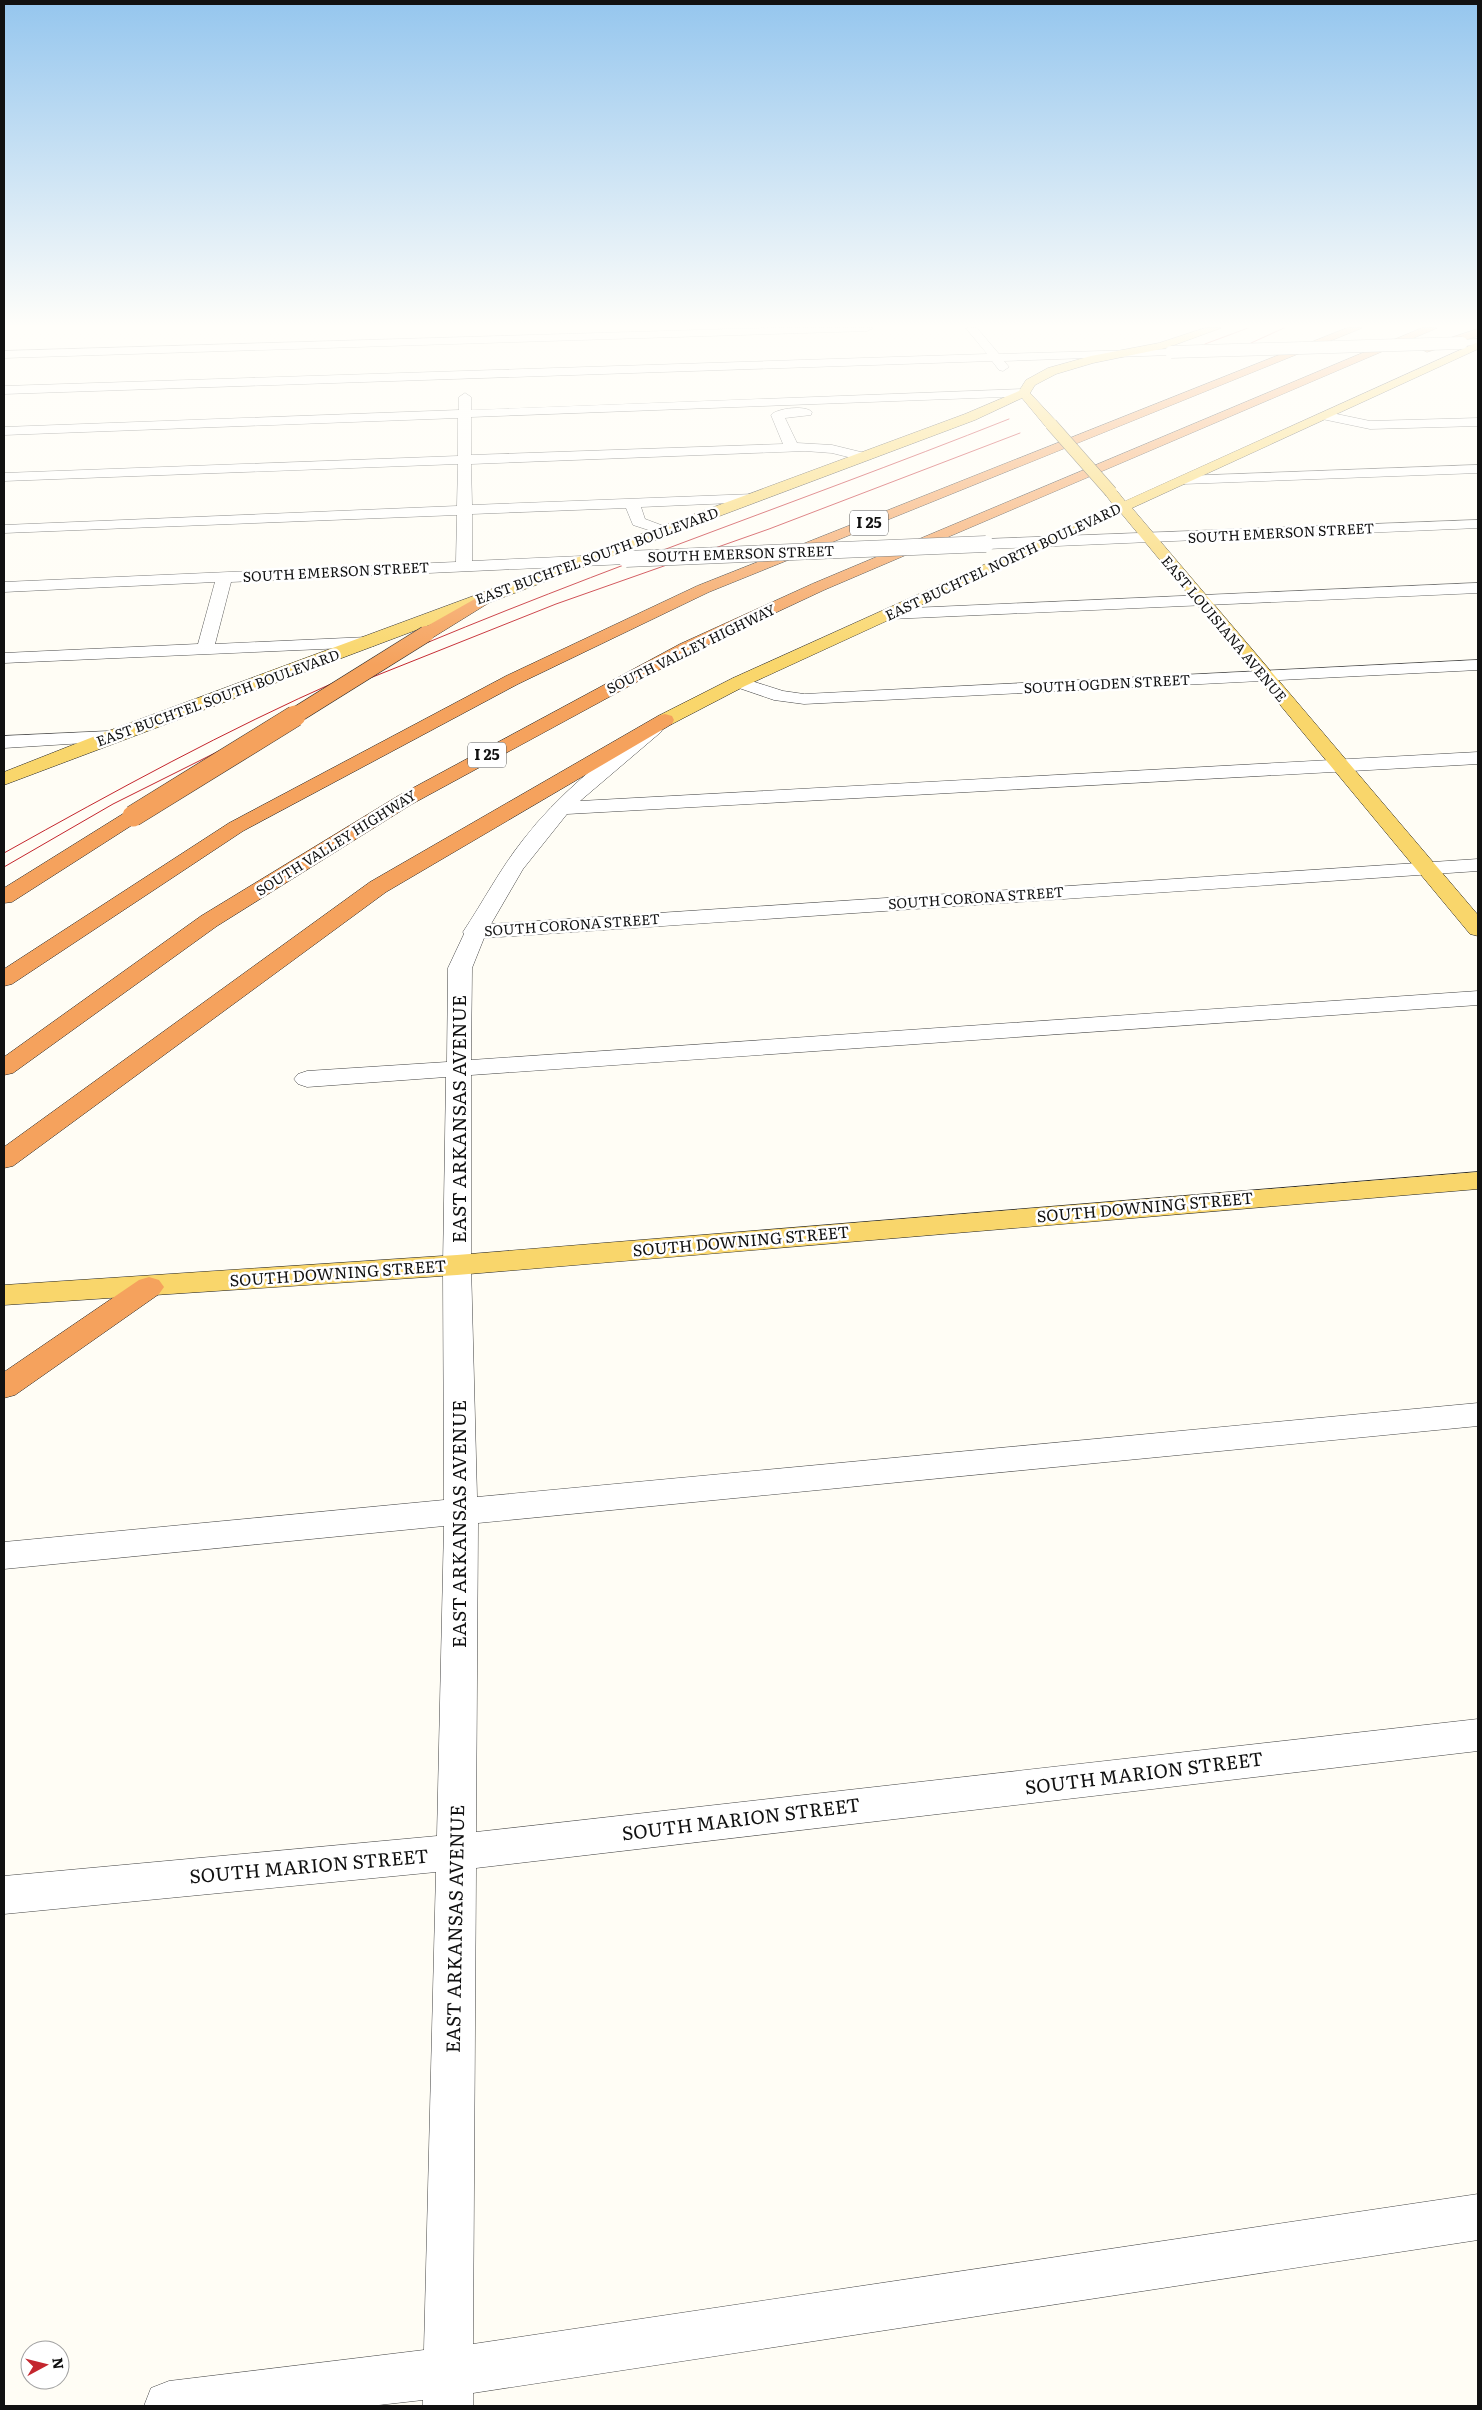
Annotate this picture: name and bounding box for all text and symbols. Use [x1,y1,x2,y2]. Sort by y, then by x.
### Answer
street label: EAST BUCHTEL NORTH BOULEVARD [881,497,1124,625]
street label: EAST BUCHTEL SOUTH BOULEVARD [472,502,721,608]
road number: I 25 [850,510,888,536]
street label: SOUTH EMERSON STREET [1187,517,1375,547]
street label: SOUTH EMERSON STREET [647,540,835,566]
street label: EAST LOUISIANA AVENUE [1158,551,1292,706]
street label: SOUTH EMERSON STREET [242,556,430,586]
street label: SOUTH VALLEY HIGHWAY [603,598,778,698]
street label: EAST BUCHTEL SOUTH BOULEVARD [93,644,342,750]
street label: SOUTH OGDEN STREET [1023,669,1191,697]
road number: I 25 [468,742,506,768]
street label: SOUTH VALLEY HIGHWAY [251,784,419,900]
street label: SOUTH CORONA STREET [887,881,1065,913]
street label: SOUTH CORONA STREET [483,908,661,940]
street label: EAST ARKANSAS AVENUE [444,995,472,1243]
street label: SOUTH DOWNING STREET [1036,1185,1254,1227]
street label: SOUTH DOWNING STREET [632,1219,850,1261]
street label: SOUTH DOWNING STREET [229,1252,447,1292]
street label: EAST ARKANSAS AVENUE [444,1400,472,1648]
street label: SOUTH MARION STREET [1023,1743,1265,1801]
street label: SOUTH MARION STREET [620,1789,862,1847]
street label: EAST ARKANSAS AVENUE [438,1805,470,2053]
street label: SOUTH MARION STREET [188,1841,430,1889]
north arrow [20,2340,70,2390]
text: N [48,2356,70,2371]

